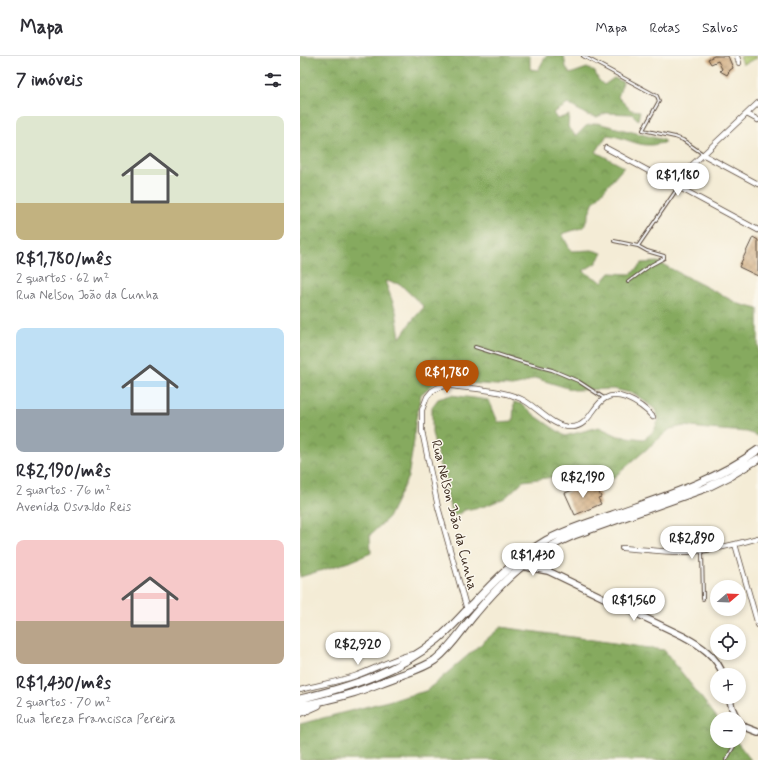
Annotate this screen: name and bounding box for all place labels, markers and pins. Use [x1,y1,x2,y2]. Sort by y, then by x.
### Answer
pin: R$1,180 [641,163,715,197]
pin: R$1,780 [410,360,484,394]
pin: R$2,190 [546,465,620,499]
pin: R$2,890 [655,526,729,560]
pin: R$1,430 [496,543,570,577]
pin: R$1,560 [597,588,671,622]
pin: R$2,920 [321,632,395,666]

